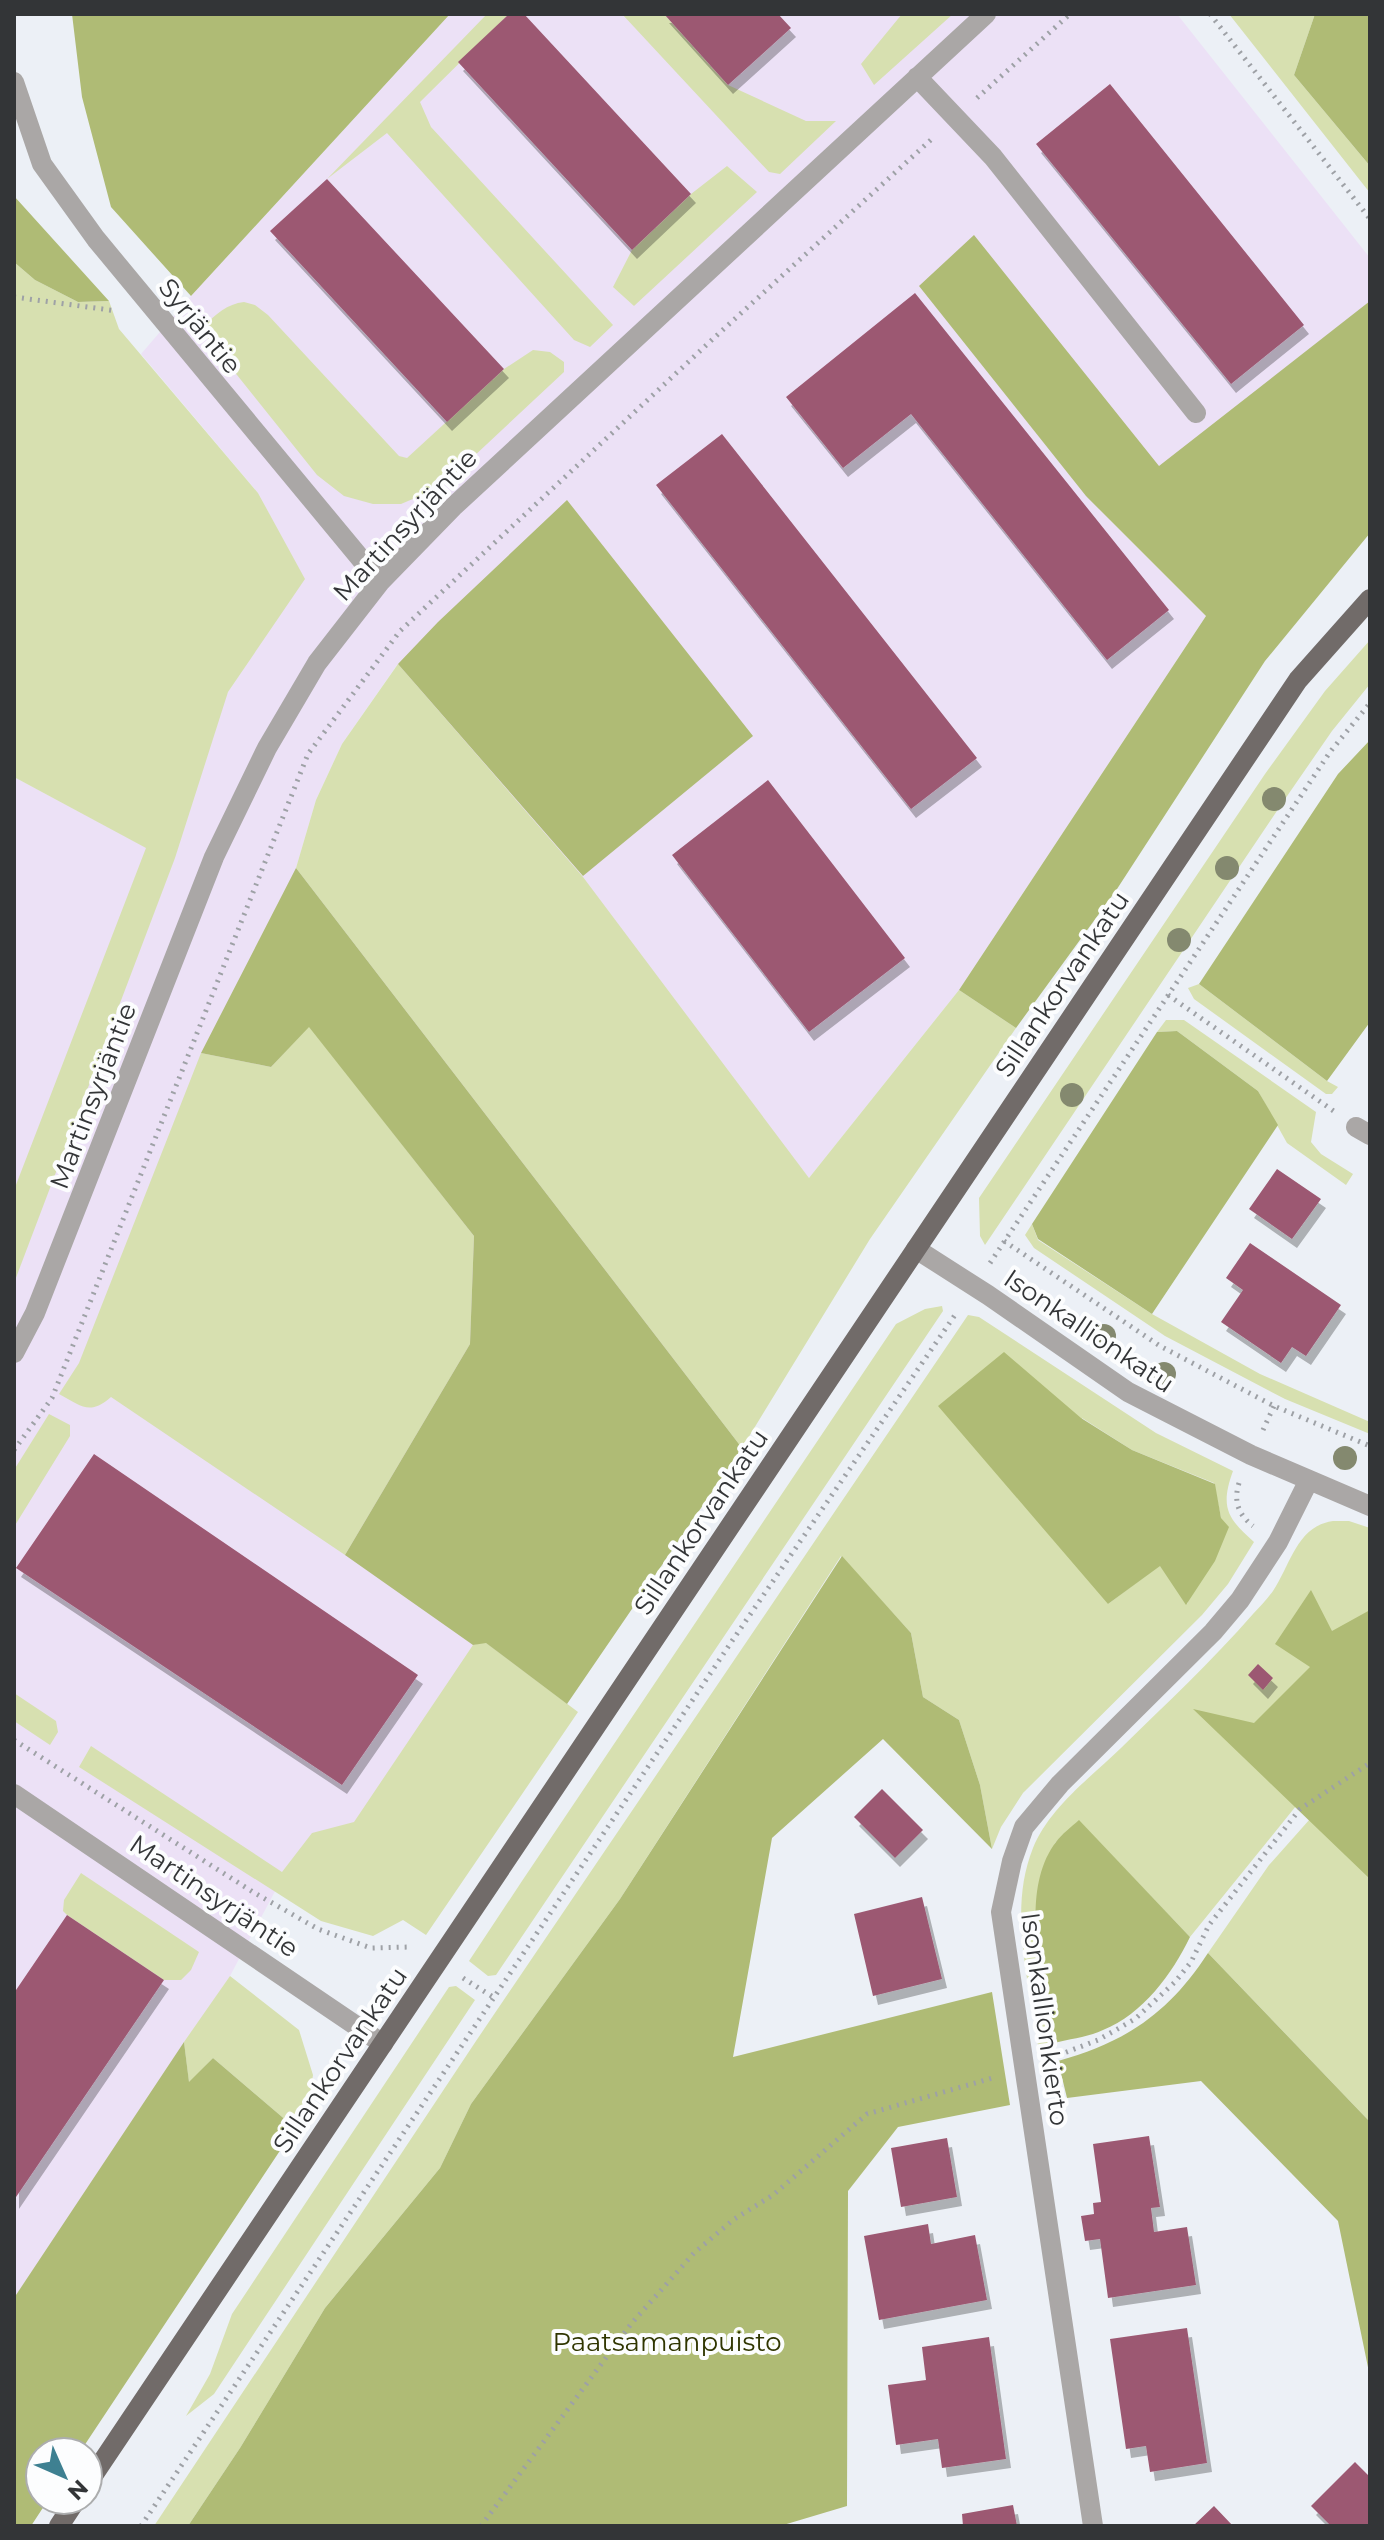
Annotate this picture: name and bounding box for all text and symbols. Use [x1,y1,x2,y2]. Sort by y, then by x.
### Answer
street label: Syrjäntie [152,272,248,380]
street label: Martinsyrjäntie [326,442,484,608]
street label: Sillankorvankatu [988,885,1136,1083]
street label: Martinsyrjäntie [43,998,143,1194]
street label: Isonkallionkatu [998,1262,1180,1400]
street label: Sillankorvankatu [627,1423,775,1621]
street label: Martinsyrjäntie [124,1828,304,1964]
street label: Isonkallionkierto [1014,1910,1076,2128]
street label: Sillankorvankatu [266,1961,414,2159]
park label: Paatsamanpuisto [552,2326,782,2358]
north arrow [24,2436,104,2516]
text: N [62,2474,94,2506]

